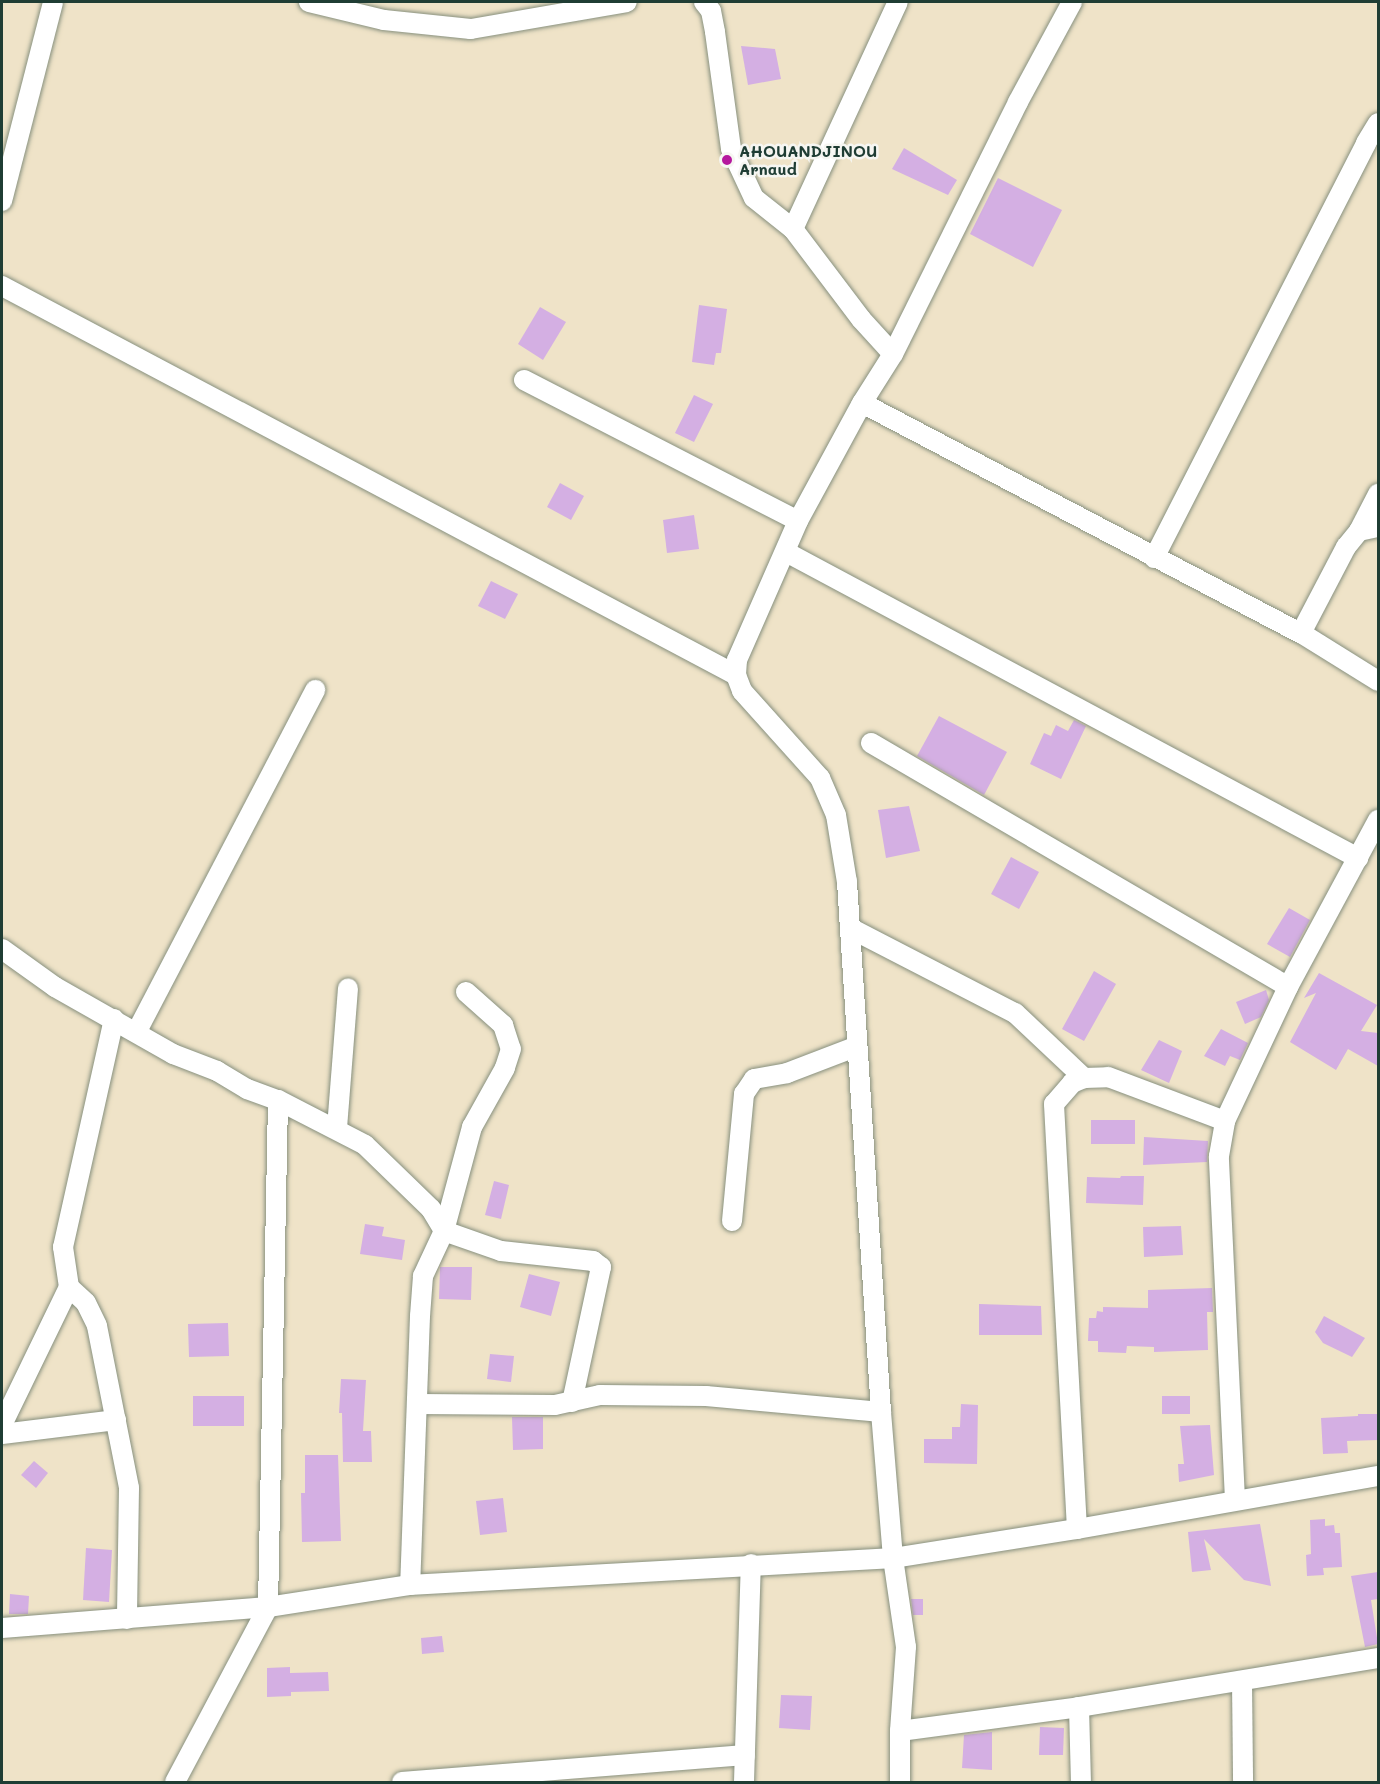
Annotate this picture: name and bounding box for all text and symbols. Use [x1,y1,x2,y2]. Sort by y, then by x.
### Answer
place label: AHOUANDJINOU Arnaud [739,141,877,179]
marker: AHOUANDJINOU Arnaud [720,153,734,167]

